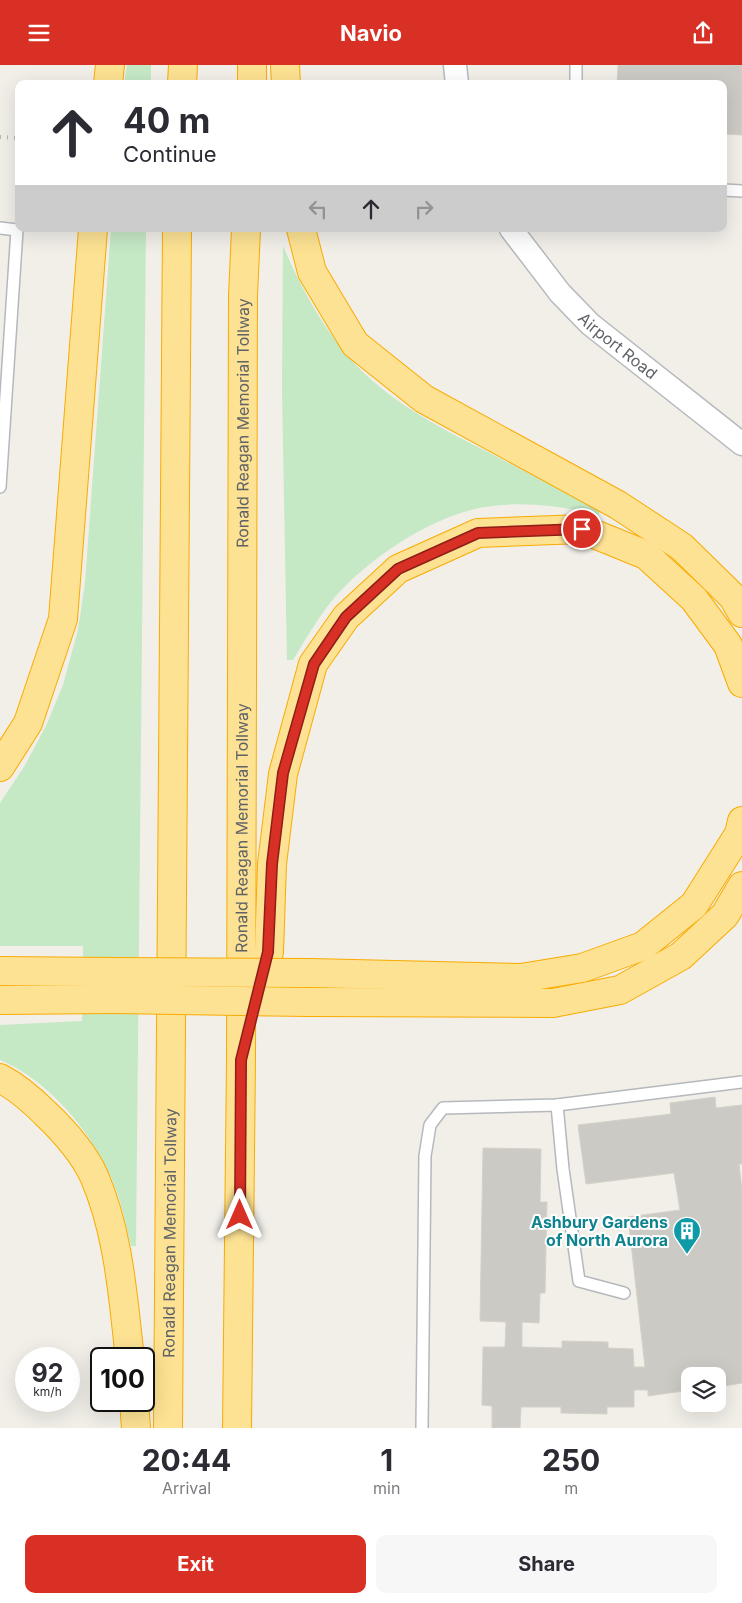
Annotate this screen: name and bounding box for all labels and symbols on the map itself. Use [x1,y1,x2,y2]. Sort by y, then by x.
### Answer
street label: Ronald Reagan Memorial Tollway [232,298,253,548]
street label: Airport Road [574,308,661,383]
pin [561,508,603,550]
street label: Ronald Reagan Memorial Tollway [231,703,252,953]
street label: Ronald Reagan Memorial Tollway [159,1108,180,1358]
position arrow [213,1188,265,1240]
place label: Ashbury Gardens of North Aurora [531,1212,668,1250]
building icon: Ashbury Gardens of North Aurora [672,1216,702,1255]
speed limit sign: 100 [90,1347,155,1412]

